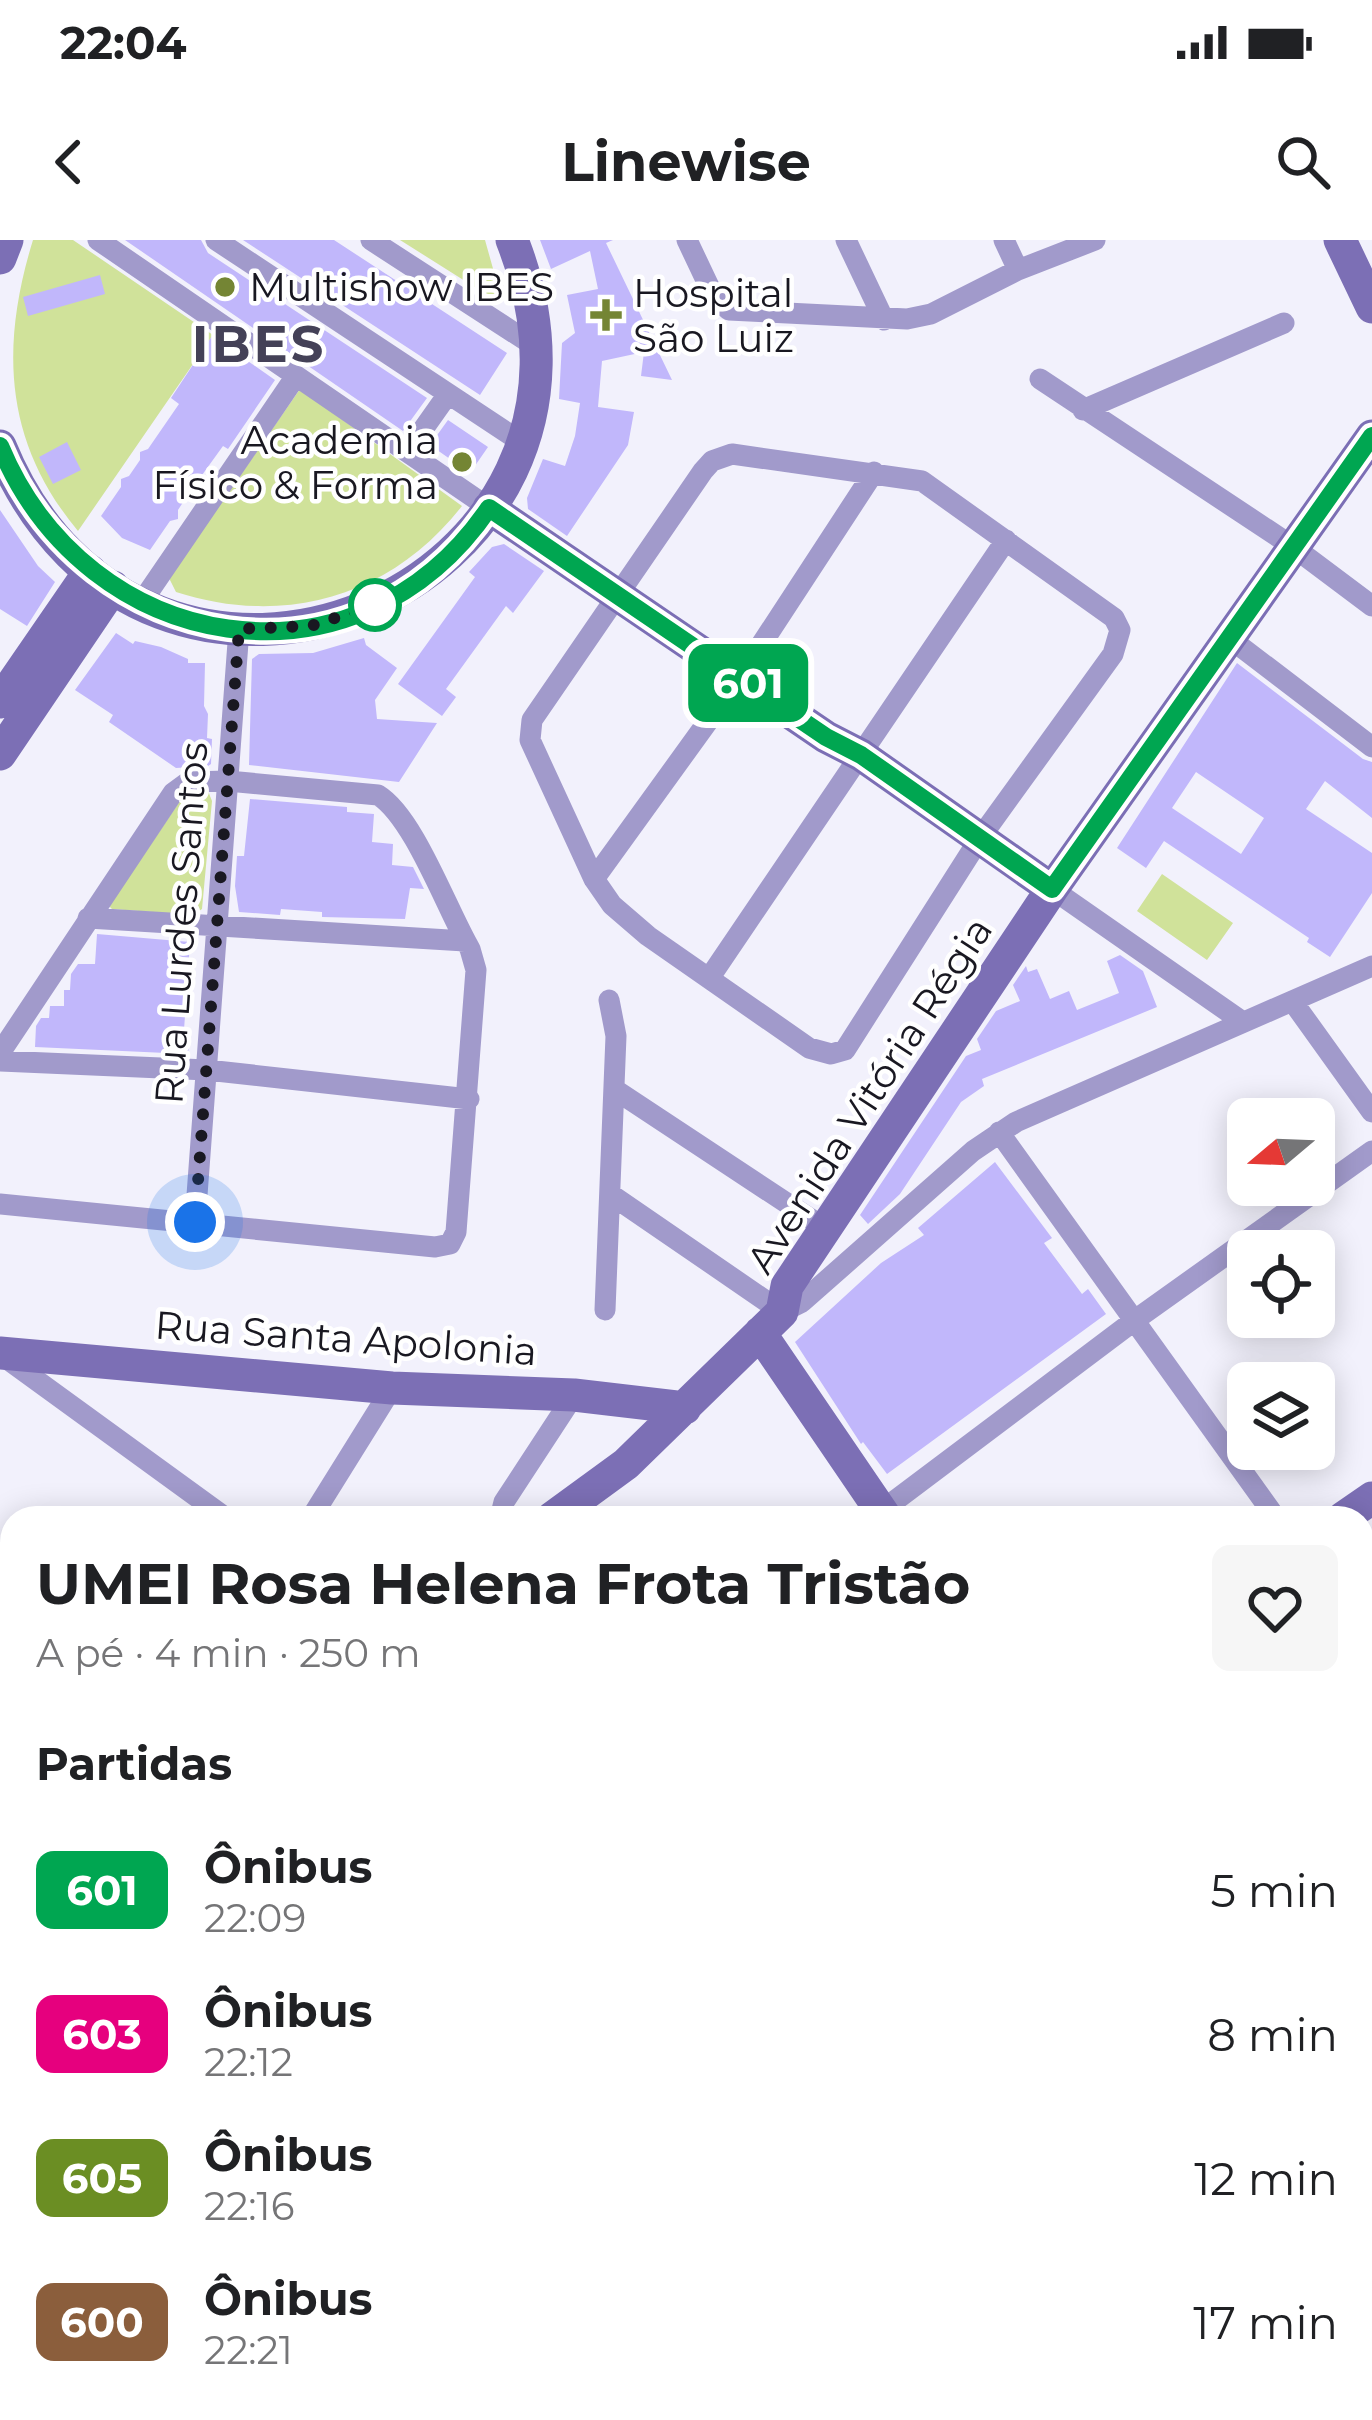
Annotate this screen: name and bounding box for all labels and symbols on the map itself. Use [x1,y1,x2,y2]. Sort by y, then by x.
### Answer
place label: Multishow IBES [249,263,554,311]
place label: Hospital São Luiz [633,269,794,362]
marker: Multishow IBES [212,274,238,300]
marker: Hospital São Luiz [590,299,622,331]
district label: IBES [192,313,326,375]
place label: Academia Físico & Forma [153,416,438,509]
marker: Academia Físico & Forma [449,449,475,475]
unlabelled marker [350,580,400,630]
line badge: 601 [679,644,817,722]
street label: Rua Lurdes Santos [144,740,218,1106]
street label: Avenida Vitória Régia [736,908,1002,1282]
north arrow [1227,1098,1335,1206]
your location [165,1192,225,1252]
street label: Rua Santa Apolonia [153,1301,539,1375]

